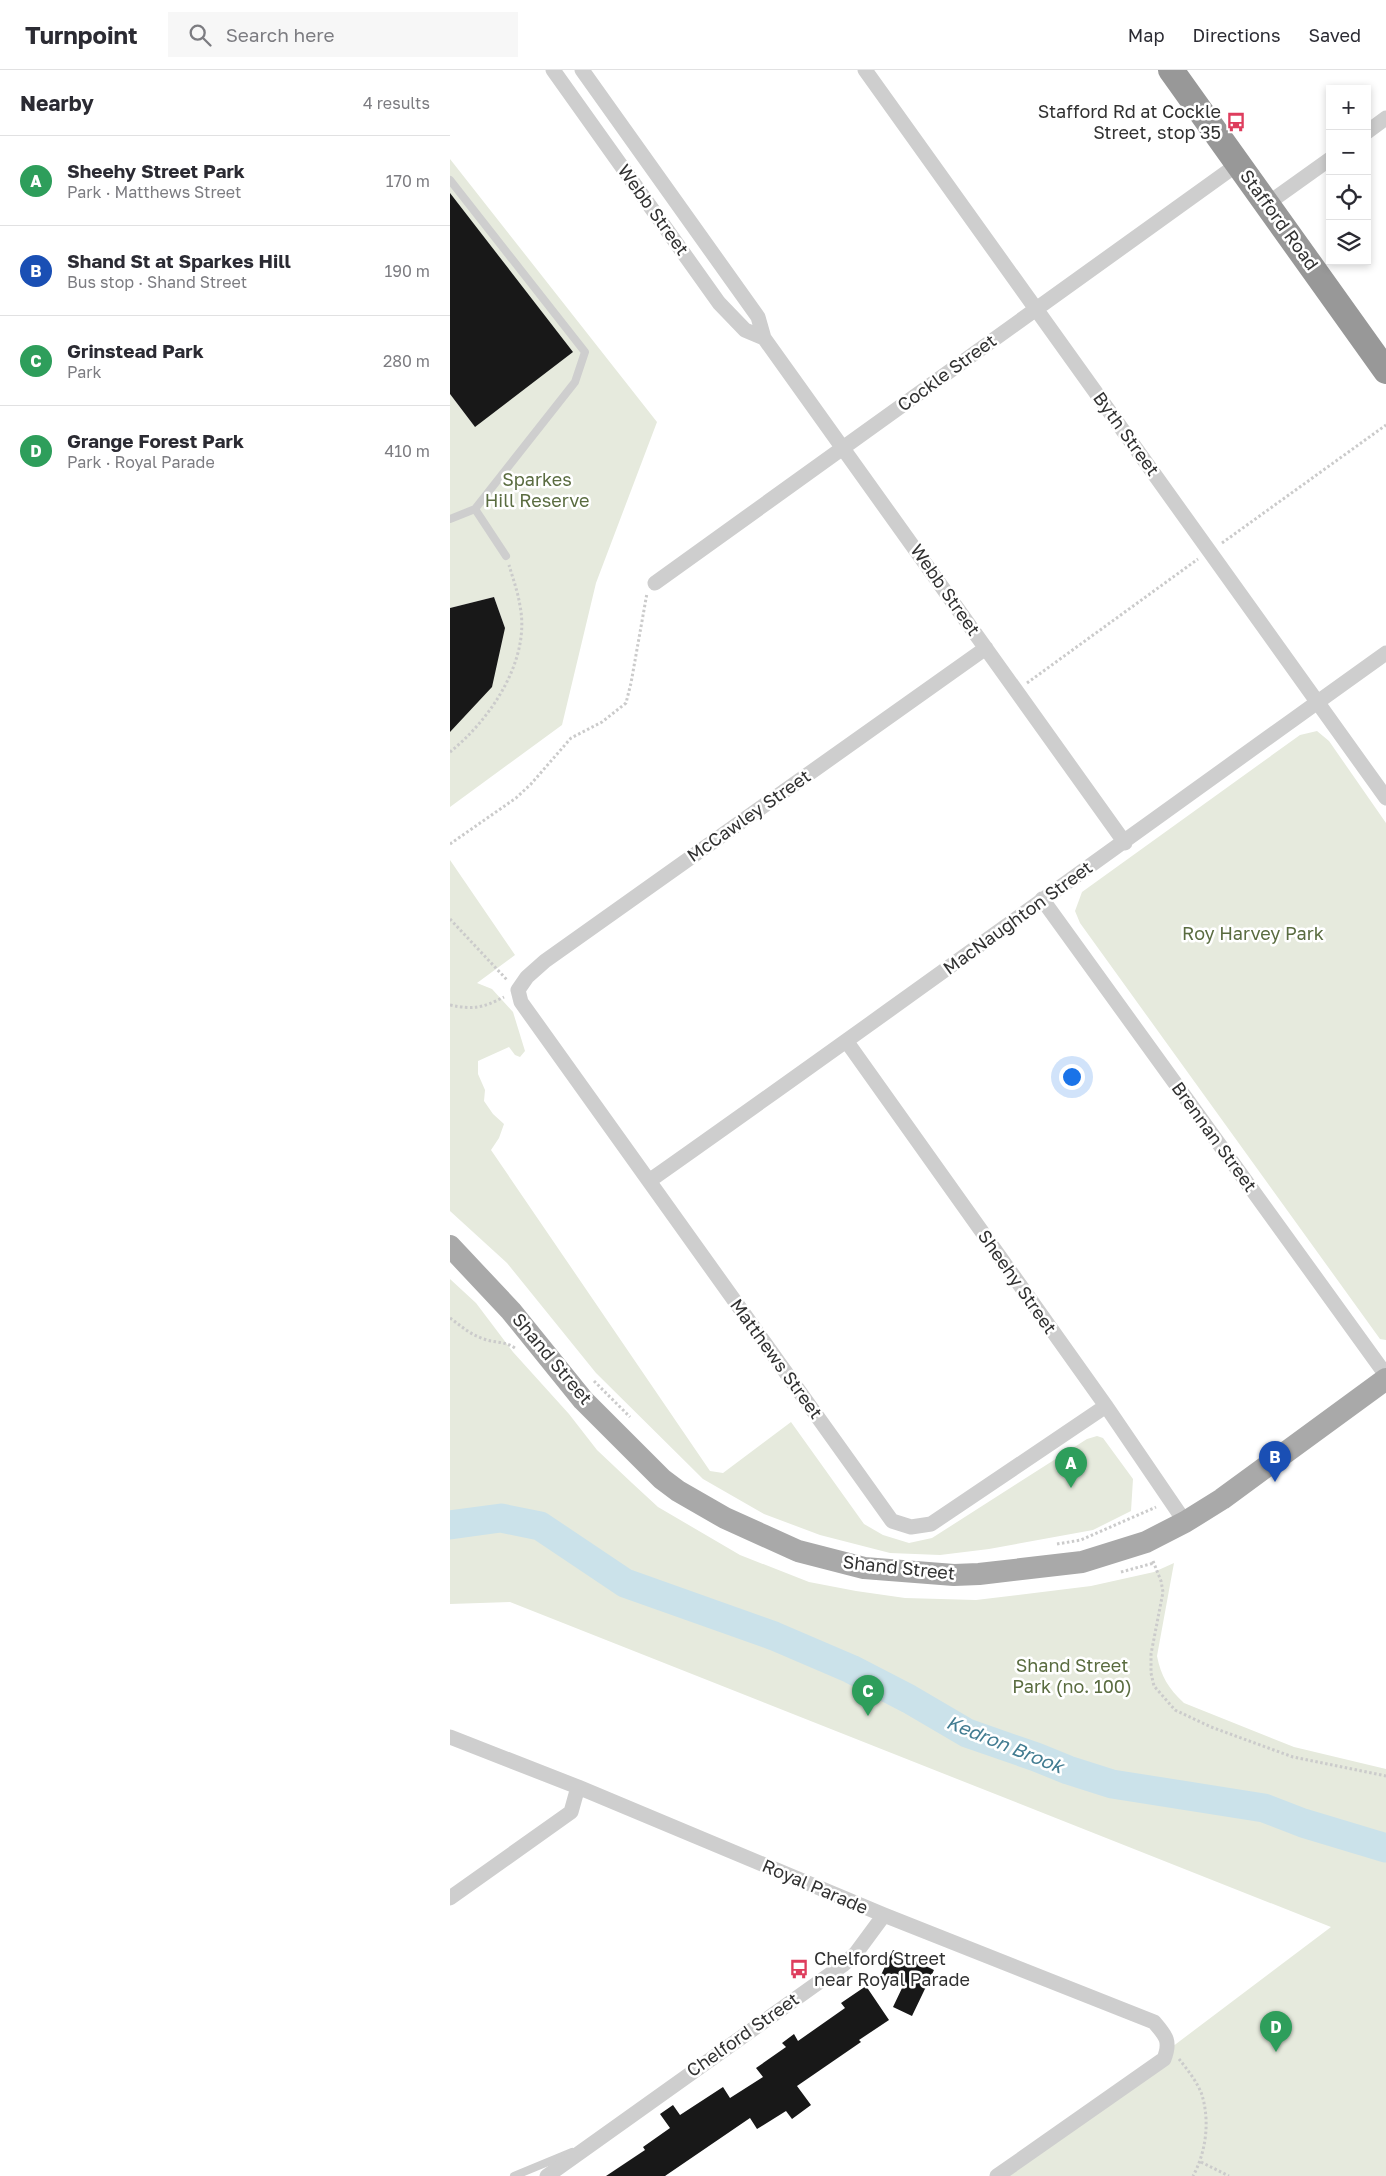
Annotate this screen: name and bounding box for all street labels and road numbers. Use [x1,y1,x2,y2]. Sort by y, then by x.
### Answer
street label: Webb Street [613,160,694,259]
street label: Stafford Road [1236,165,1324,274]
street label: Cockle Street [893,329,1000,415]
street label: Byth Street [1089,387,1165,480]
street label: Webb Street [906,539,985,640]
street label: McCawley Street [682,764,814,866]
street label: MacNaughton Street [939,856,1096,979]
street label: Brennan Street [1168,1077,1262,1196]
street label: Sheehy Street [974,1225,1062,1338]
street label: Matthews Street [726,1294,828,1423]
street label: Shand Street [508,1308,597,1409]
street label: Shand Street [842,1550,956,1584]
street label: Royal Parade [759,1854,872,1918]
street label: Chelford Street [682,1987,803,2081]

